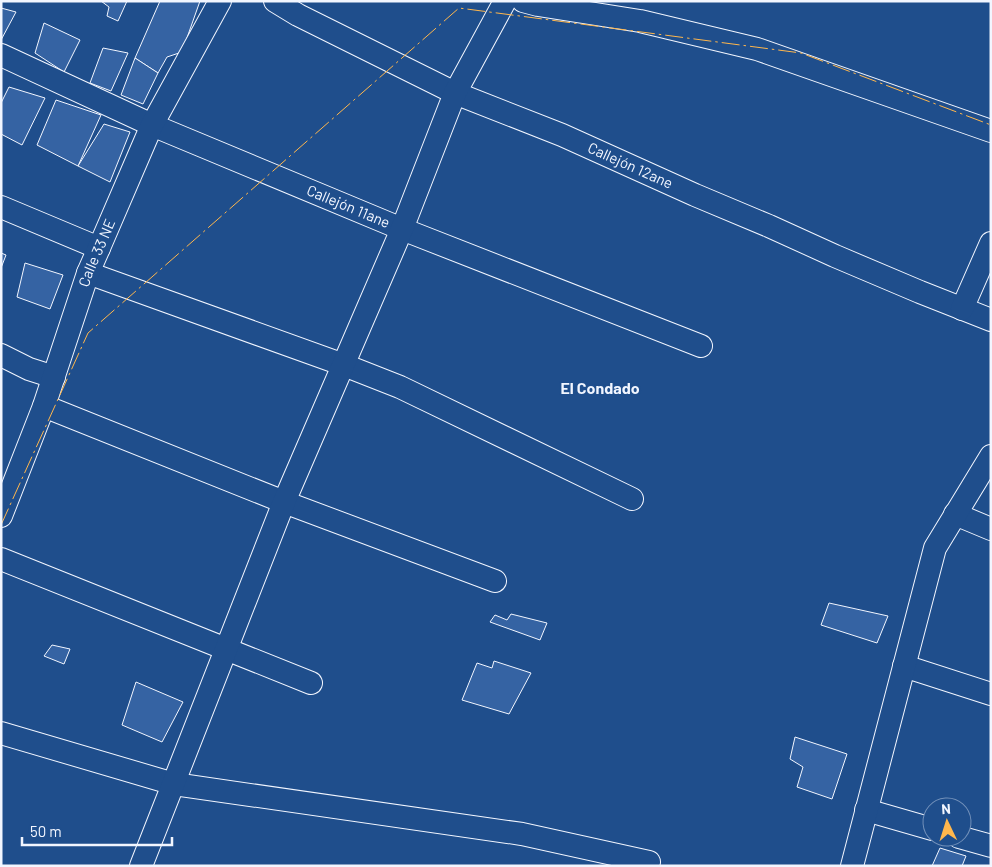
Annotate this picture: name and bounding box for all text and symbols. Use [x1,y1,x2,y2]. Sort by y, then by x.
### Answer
street label: Callejón 12ane [585,138,676,192]
street label: Callejón 11ane [304,180,393,231]
street label: Calle 33 NE [74,216,118,289]
district label: El Condado [560,378,640,397]
north arrow [922,797,972,847]
text: N [941,800,951,817]
scale bar [22,814,172,846]
text: 50 m [30,822,62,840]

